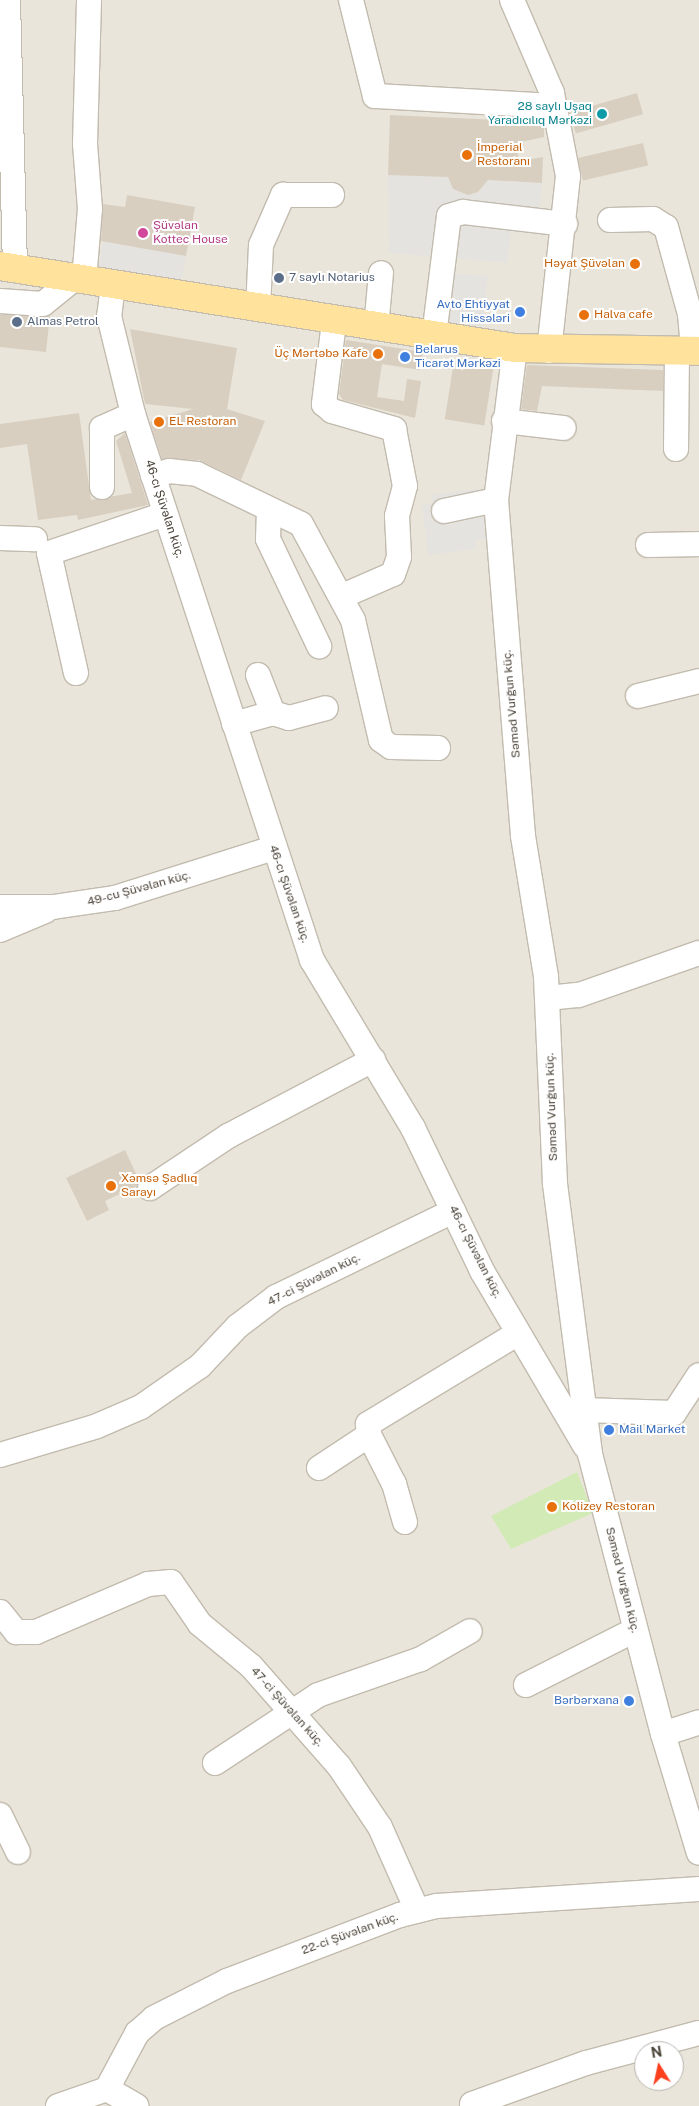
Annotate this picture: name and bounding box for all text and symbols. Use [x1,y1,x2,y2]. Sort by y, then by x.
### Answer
place label: 28 saylı Uşaq Yaradıcılıq Mərkəzi [488,100,592,128]
marker: 28 saylı Uşaq Yaradıcılıq Mərkəzi [596,108,608,120]
place label: İmperial Restoranı [477,141,530,169]
marker: İmperial Restoranı [461,149,473,161]
place label: Şüvəlan Kottec House [153,219,228,247]
marker: Şüvəlan Kottec House [137,227,149,239]
place label: Həyat Şüvəlan [544,257,625,271]
marker: Həyat Şüvəlan [629,258,641,270]
place label: 7 saylı Notarius [289,271,375,285]
marker: 7 saylı Notarius [273,272,285,284]
place label: Avto Ehtiyyat Hissələri [436,298,510,326]
marker: Avto Ehtiyyat Hissələri [514,306,526,318]
place label: Halva cafe [594,308,653,322]
marker: Halva cafe [578,309,590,321]
place label: Almas Petrol [27,315,99,329]
marker: Almas Petrol [11,316,23,328]
place label: Belarus Ticarət Mərkəzi [415,343,501,371]
place label: Üç Mərtəbə Kafe [274,347,368,361]
marker: Üç Mərtəbə Kafe [372,348,384,360]
marker: Belarus Ticarət Mərkəzi [399,351,411,363]
place label: EL Restoran [169,415,236,429]
marker: EL Restoran [153,416,165,428]
street label: 46-cı Şüvəlan küç. [141,458,187,560]
street label: Səməd Vurğun küç. [500,649,524,759]
street label: 46-cı Şüvəlan küç. [266,843,312,945]
street label: 49-cu Şüvəlan küç. [86,868,192,910]
street label: Səməd Vurğun küç. [543,1052,561,1162]
place label: Xəmsə Şadlıq Sarayı [121,1172,197,1200]
marker: Xəmsə Şadlıq Sarayı [105,1180,117,1192]
street label: 46-cı Şüvəlan küç. [445,1203,505,1301]
street label: 47-ci Şüvəlan küç. [265,1250,363,1310]
place label: Mail Market [619,1423,685,1437]
marker: Mail Market [603,1424,615,1436]
place label: Kolizey Restoran [562,1500,655,1514]
marker: Kolizey Restoran [546,1501,558,1513]
street label: Səməd Vurğun küç. [602,1526,642,1634]
street label: 47-ci Şüvəlan küç. [247,1664,327,1750]
place label: Bərbərxana [554,1694,619,1708]
marker: Bərbərxana [623,1695,635,1707]
street label: 22-ci Şüvəlan küç. [300,1910,400,1958]
north arrow [634,2041,684,2091]
text: N [650,2043,663,2061]

